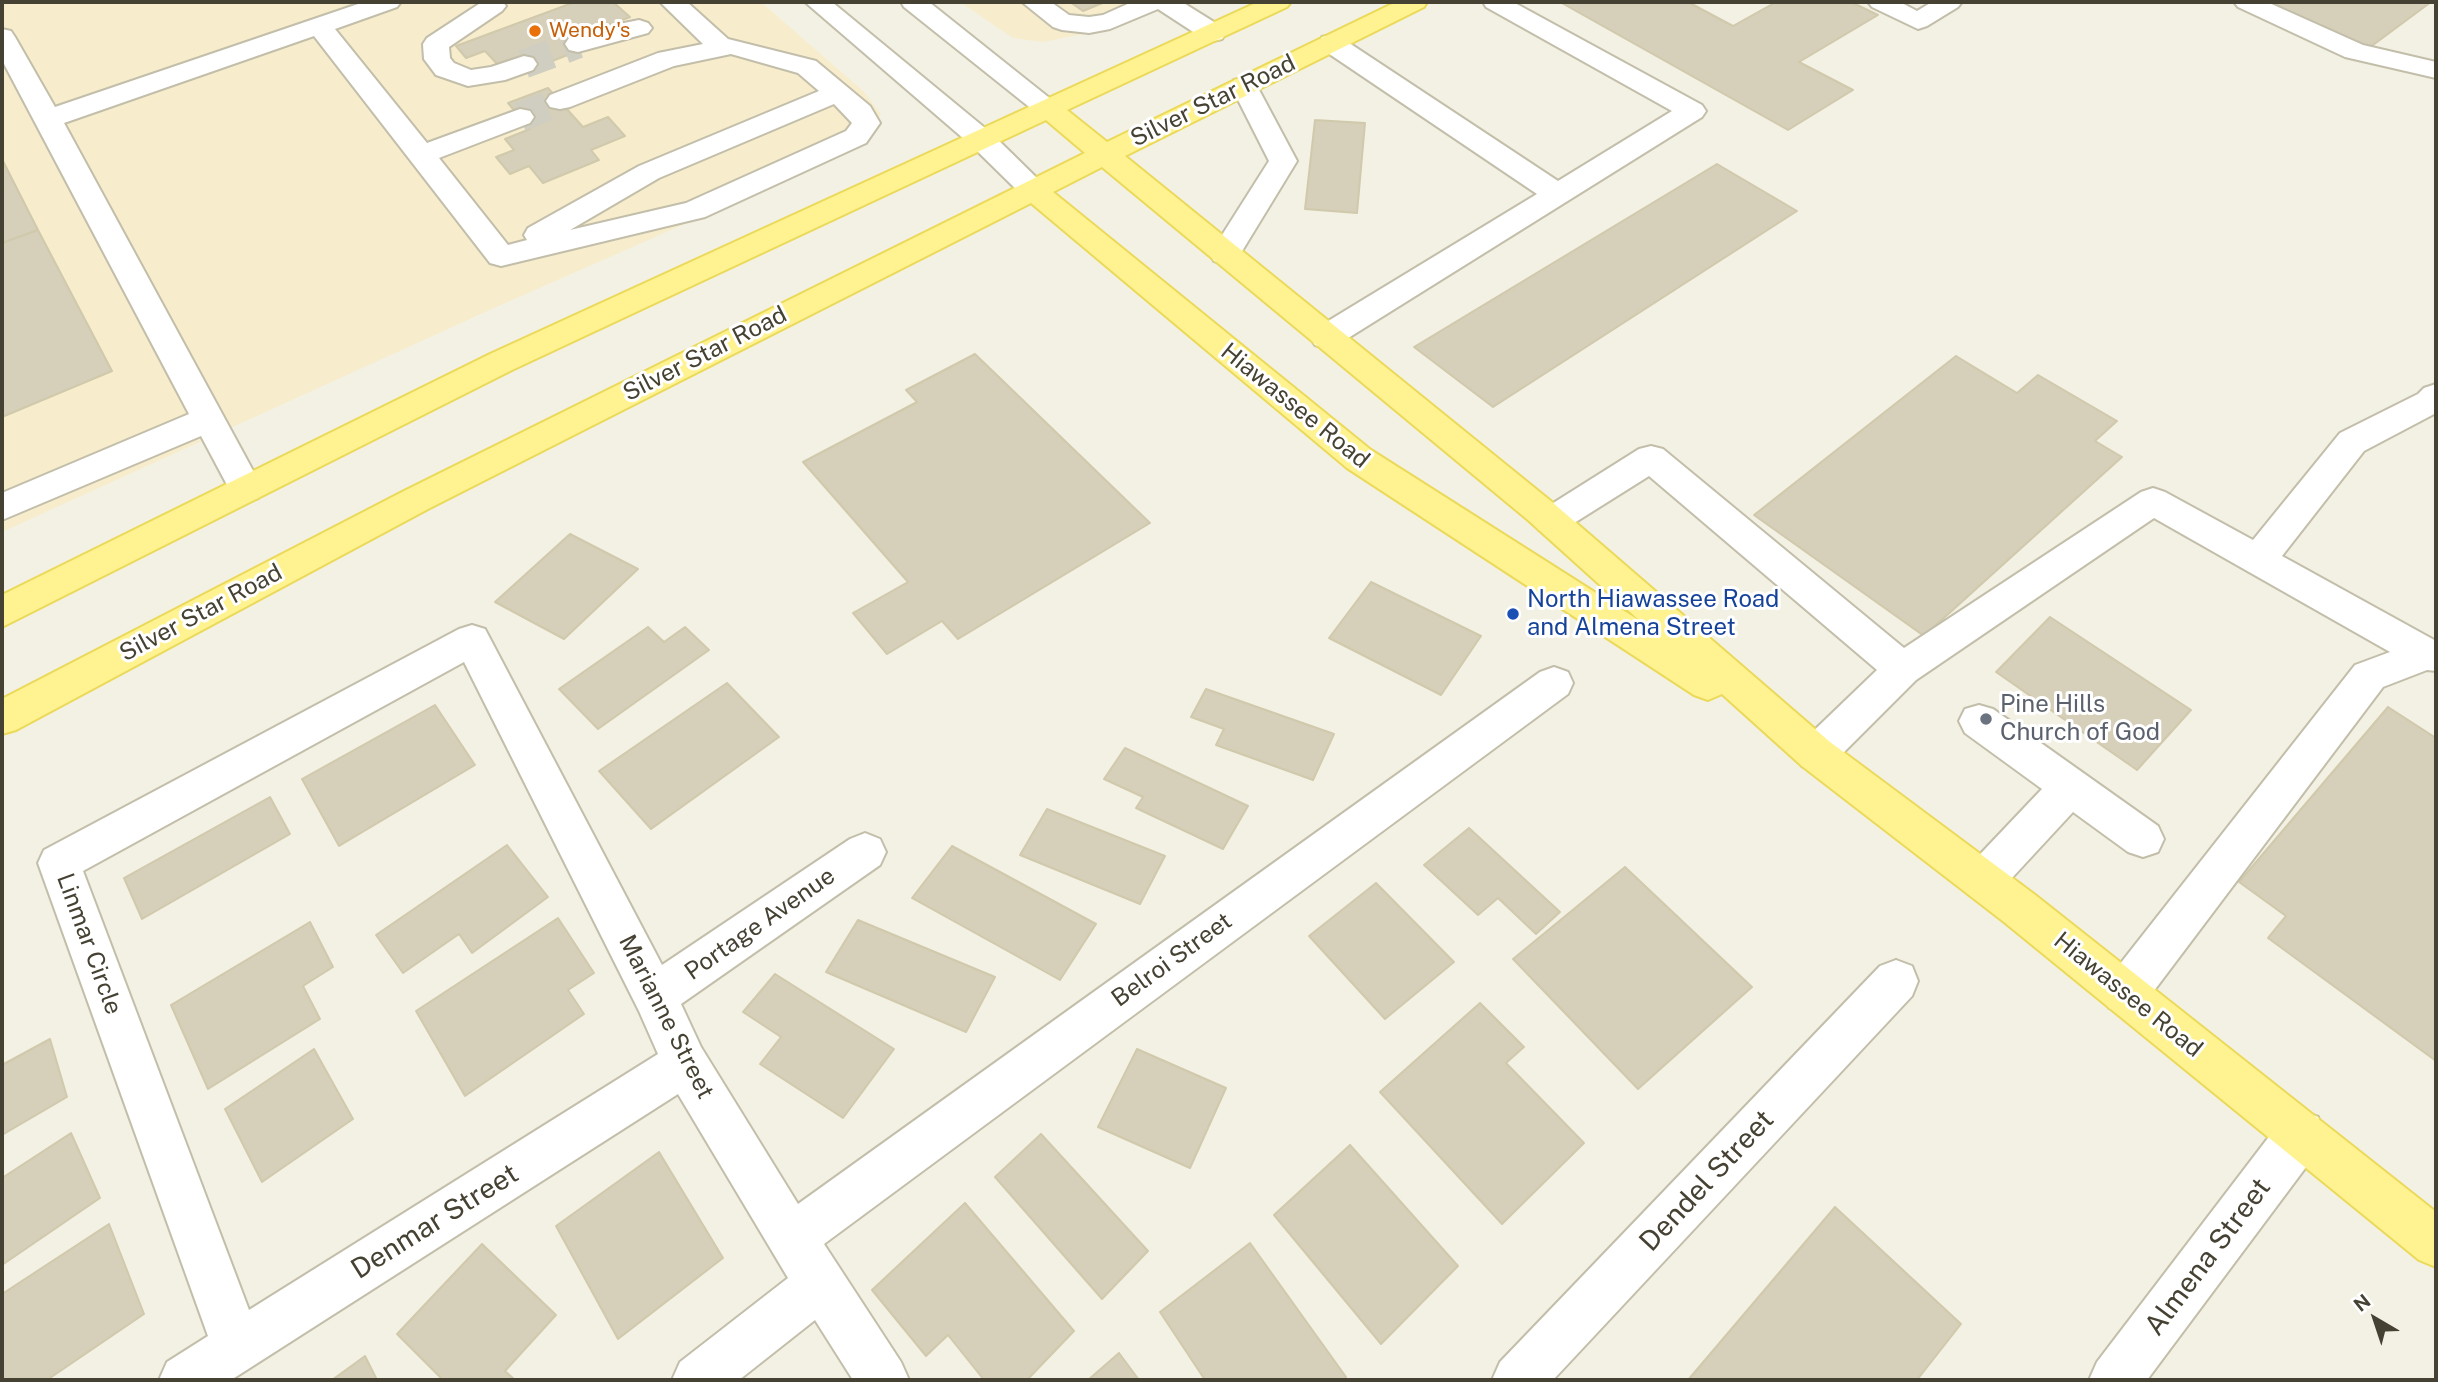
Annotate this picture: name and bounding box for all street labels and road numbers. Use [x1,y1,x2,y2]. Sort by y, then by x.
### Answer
street label: Silver Star Road [1126,49,1300,153]
street label: Silver Star Road [618,300,792,408]
street label: Hiawassee Road [1215,337,1375,475]
street label: Silver Star Road [115,558,287,668]
street label: Portage Avenue [679,862,841,986]
street label: Linmar Circle [50,870,128,1018]
street label: Belroi Street [1106,907,1238,1013]
street label: Hiawassee Road [2048,926,2208,1064]
street label: Marianne Street [612,930,720,1104]
street label: Dendel Street [1633,1103,1781,1259]
street label: Denmar Street [345,1157,525,1287]
street label: Almena Street [2138,1172,2278,1342]

